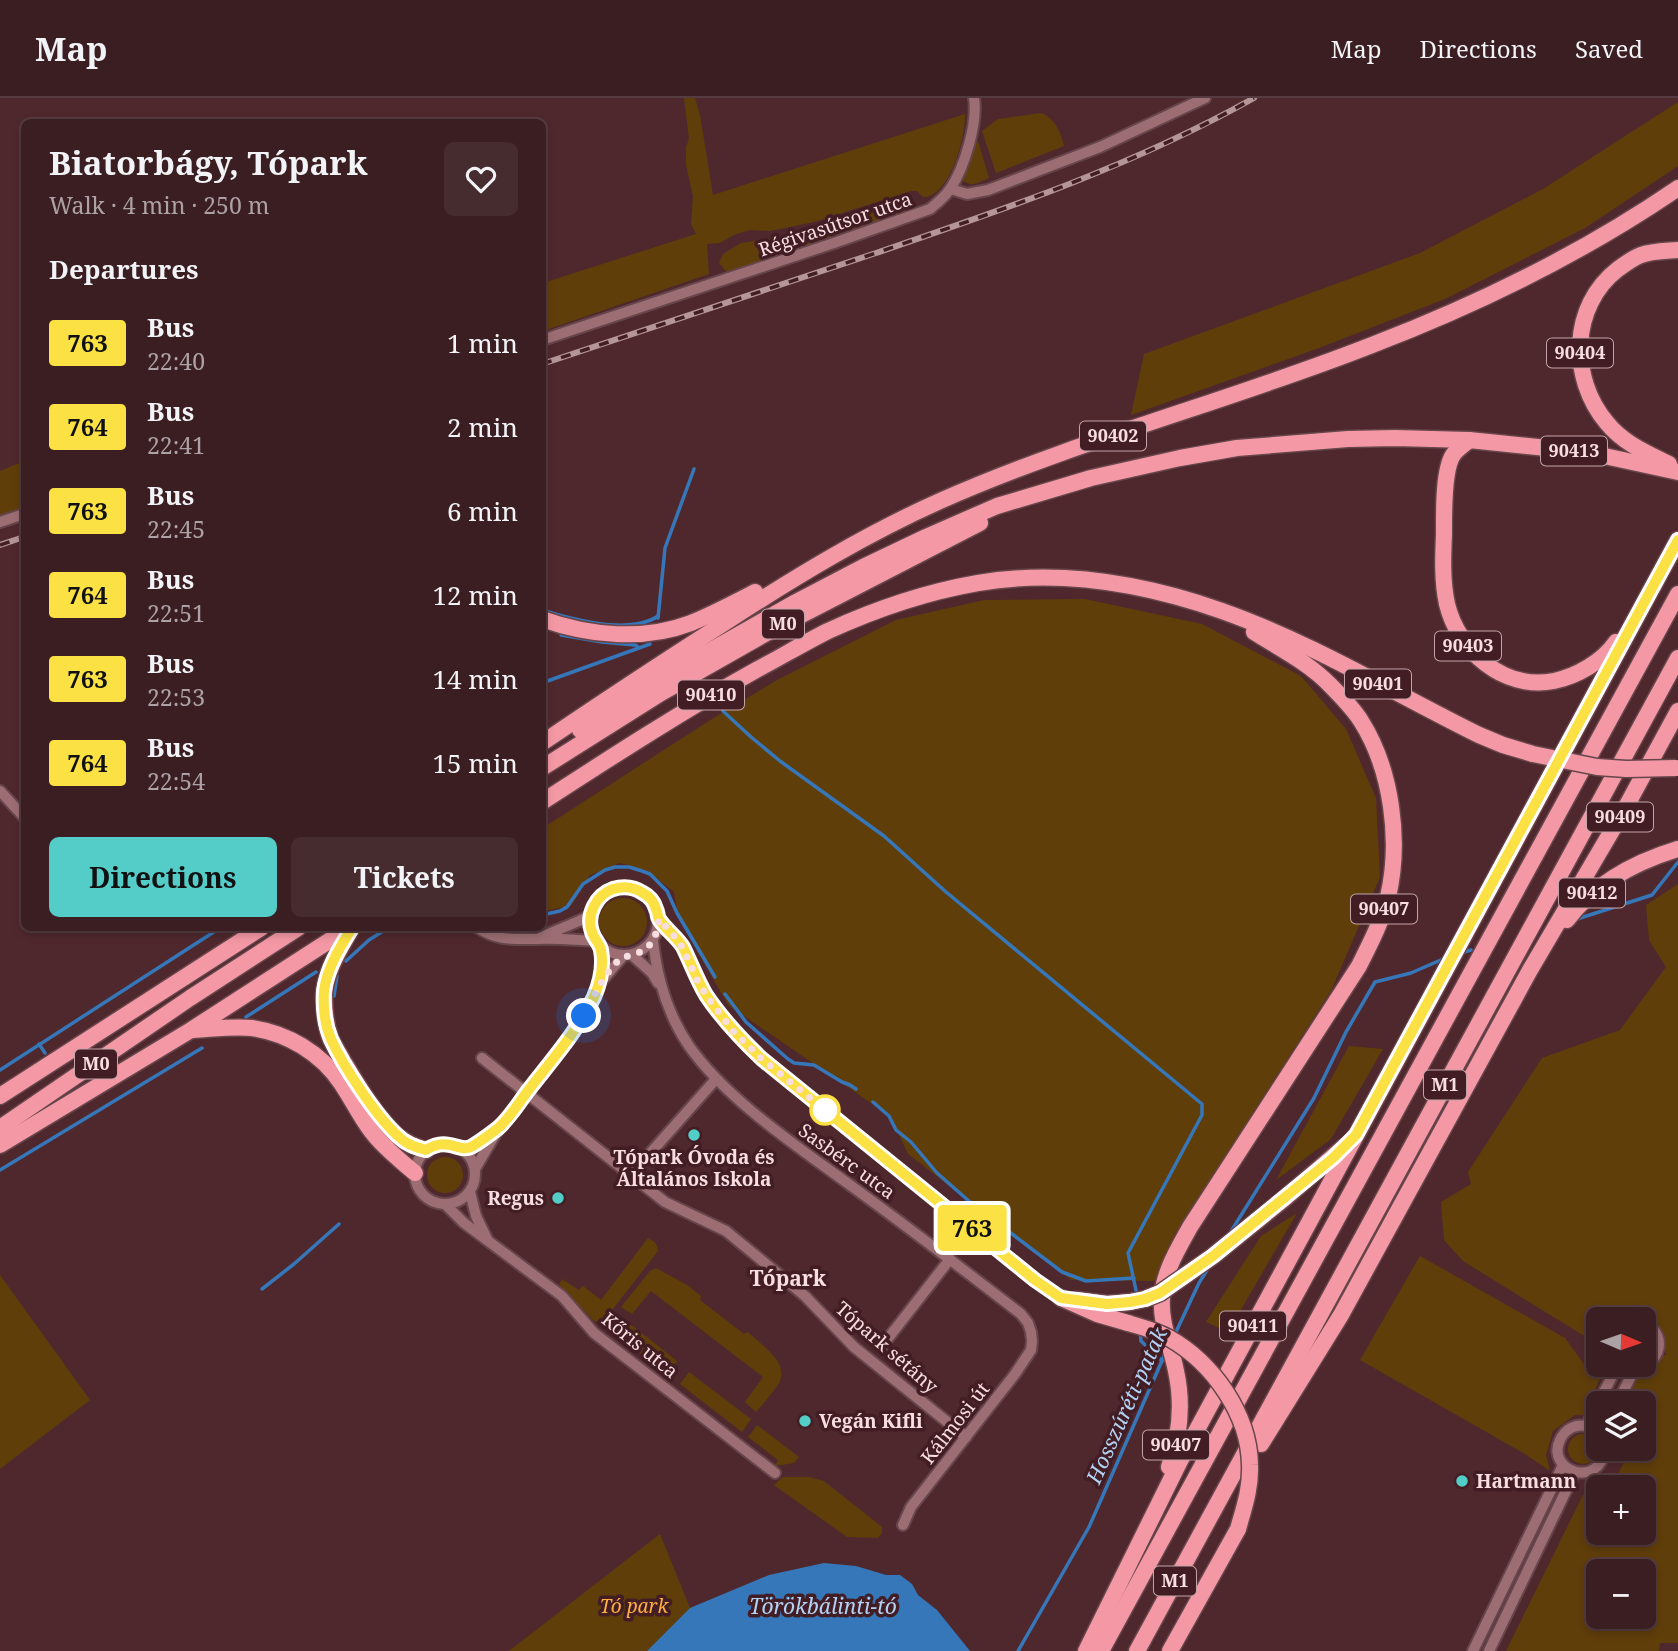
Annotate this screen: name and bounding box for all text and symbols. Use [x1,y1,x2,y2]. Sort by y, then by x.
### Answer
text: Map [35,26,108,71]
text: Map [1331,32,1382,65]
text: Directions [1420,32,1537,65]
text: Saved [1575,32,1643,65]
text: Biatorbágy, Tópark [49,140,368,185]
button: heart [444,142,518,216]
street label: Régivasútsor utca [755,186,915,262]
text: Walk · 4 min · 250 m [49,189,269,221]
text: Departures [49,251,199,287]
text: Bus [147,309,194,345]
text: 1 min [447,325,518,361]
text: 763 [67,326,108,359]
road number: 90404 [1547,339,1613,368]
text: 22:40 [147,345,205,377]
text: Bus [147,393,194,429]
text: 2 min [447,409,518,445]
text: 764 [67,410,108,443]
road number: 90402 [1080,422,1146,450]
text: 22:41 [147,429,205,461]
road number: 90413 [1541,436,1607,466]
text: Bus [147,477,194,513]
text: 6 min [447,493,518,529]
text: 763 [67,494,108,527]
text: 22:45 [147,513,205,545]
text: Bus [147,561,194,597]
text: 12 min [433,577,518,613]
text: 764 [67,578,108,611]
text: 22:51 [147,597,205,629]
road number: M0 [762,610,804,638]
road number: 90403 [1435,632,1501,660]
text: Bus [147,645,194,681]
text: 14 min [433,661,518,697]
text: 763 [67,662,108,695]
road number: 90401 [1345,670,1411,698]
road number: 90410 [678,680,744,710]
text: 22:53 [147,681,205,713]
text: Bus [147,729,194,765]
text: 15 min [433,745,518,781]
text: 764 [67,746,108,779]
text: 22:54 [147,765,205,797]
road number: 90409 [1587,802,1653,832]
button: Directions [49,837,277,917]
button: Tickets [291,837,518,917]
road number: 90412 [1559,878,1625,908]
road number: 90407 [1351,894,1417,924]
your location [566,998,601,1033]
road number: M0 [75,1049,117,1079]
road number: M1 [1424,1070,1466,1100]
unlabelled marker [810,1095,840,1125]
street label: Sasbérc utca [793,1117,901,1205]
marker: Tópark Óvoda és Általános Iskola [686,1127,702,1143]
place label: Tópark Óvoda és Általános Iskola [614,1144,774,1192]
place label: Regus [487,1185,544,1211]
marker: Regus [550,1190,566,1206]
line badge: 763 [932,1205,1012,1251]
text: 763 [952,1211,992,1244]
district label: Tópark [750,1264,827,1292]
street label: Tópark sétány [830,1295,944,1399]
street label: Kőris utca [596,1306,684,1384]
north arrow [1586,1307,1656,1377]
map controls [1586,1307,1656,1629]
road number: 90411 [1220,1311,1286,1340]
water label: Hosszúréti-patak [1079,1322,1173,1489]
street label: Kálmosi út [915,1376,995,1469]
button: layers [1586,1391,1656,1461]
place label: Vegán Kifli [819,1408,923,1434]
marker: Vegán Kifli [797,1413,813,1429]
road number: 90407 [1143,1430,1209,1460]
place label: Hartmann [1476,1468,1576,1494]
marker: Hartmann [1454,1473,1470,1489]
button: + [1586,1475,1656,1545]
button: − [1586,1559,1656,1629]
road number: M1 [1154,1566,1196,1596]
water label: Törökbálinti-tó [749,1592,897,1620]
park label: Tó park [600,1593,669,1619]

